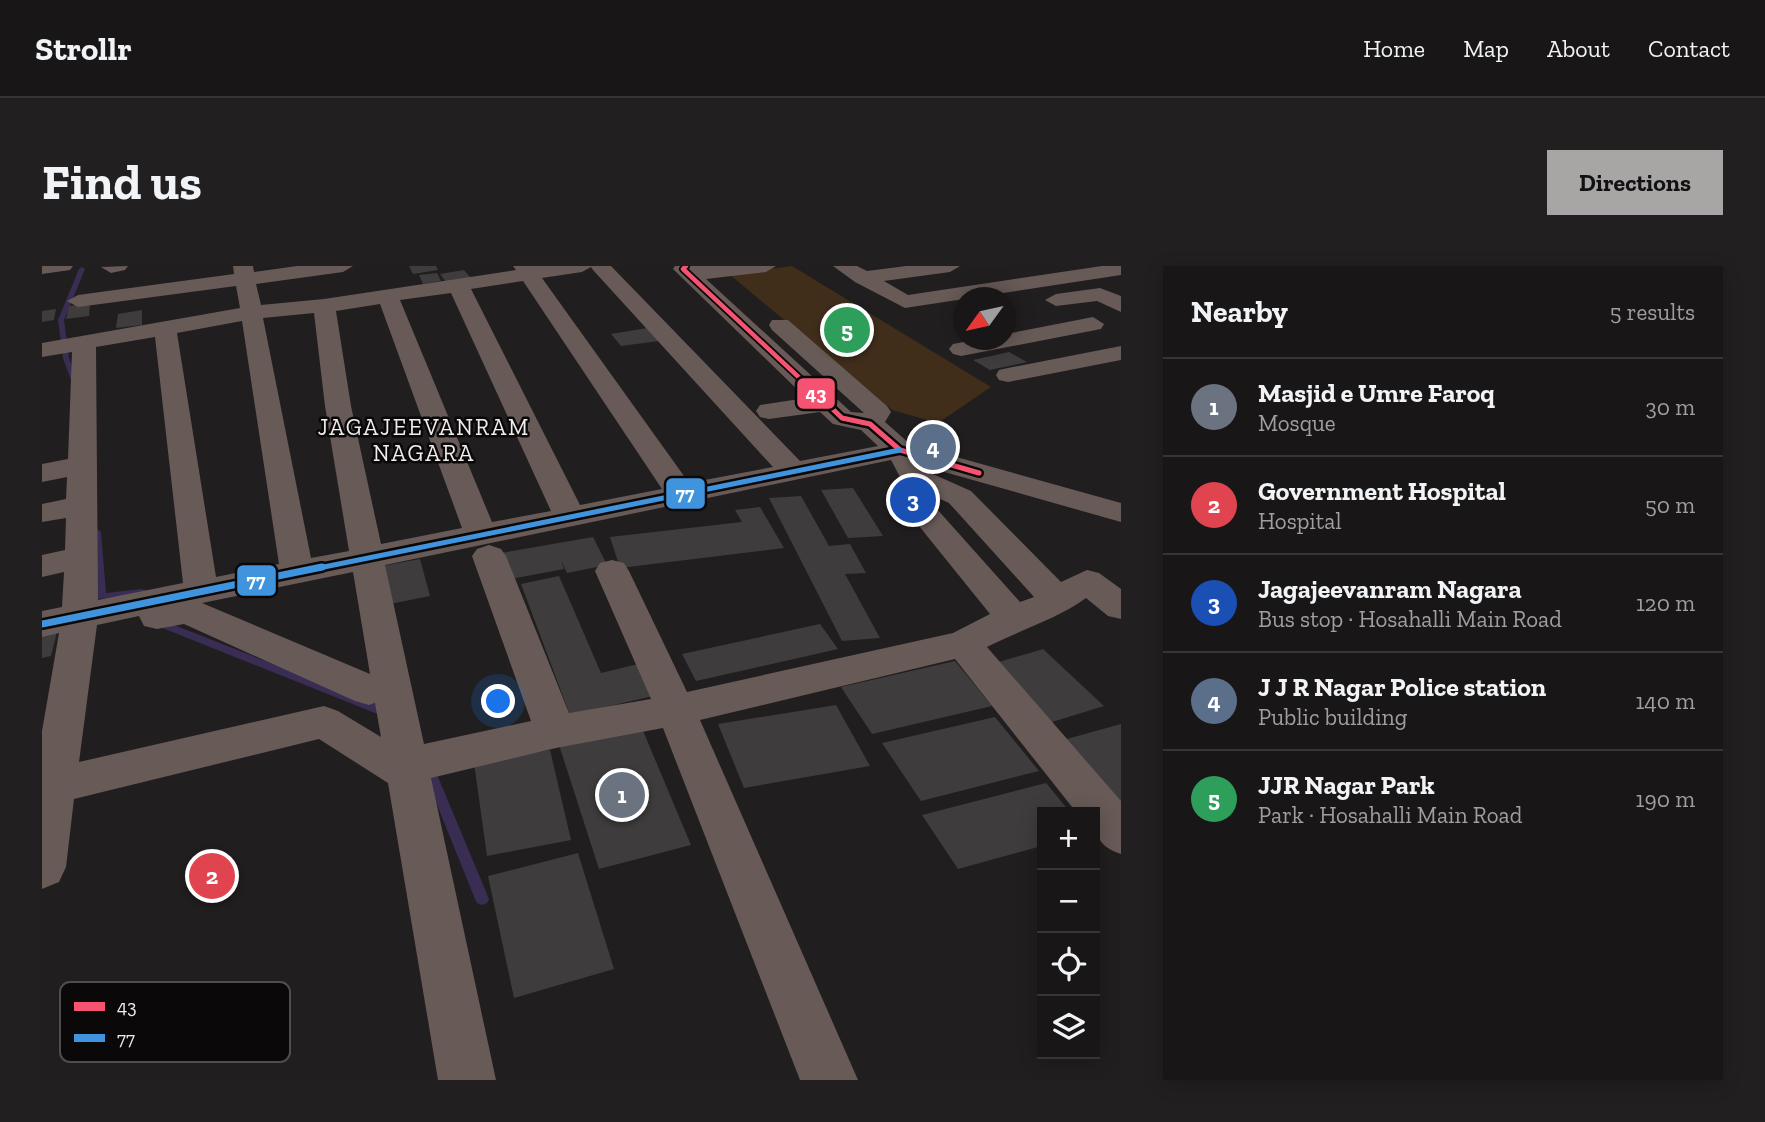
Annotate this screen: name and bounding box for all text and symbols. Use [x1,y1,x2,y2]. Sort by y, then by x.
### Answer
text: Strollr [35,29,132,68]
text: Home [1363,34,1425,63]
text: Map [1463,34,1509,63]
text: About [1547,34,1610,63]
text: Contact [1648,34,1730,63]
button: Directions [1547,150,1723,215]
text: Find us [42,153,202,212]
north arrow [953,287,1016,350]
text: Nearby [1191,294,1288,330]
text: 5 results [1610,298,1695,326]
pin: 5 [824,304,870,356]
line badge: 43 [796,377,836,410]
text: Masjid e Umre Faroq [1258,377,1495,409]
text: 43 [806,382,826,405]
text: 1 [1209,393,1219,421]
text: 30 m [1645,393,1695,421]
text: Mosque [1258,409,1336,437]
district label: JAGAJEEVANRAM NAGARA [318,413,530,467]
pin: 4 [910,421,956,473]
pin: 3 [890,474,936,526]
text: Government Hospital [1258,475,1506,507]
line badge: 77 [665,477,706,510]
text: 77 [676,482,695,505]
text: 2 [1208,491,1220,519]
text: 50 m [1645,491,1695,519]
text: Hospital [1258,507,1342,535]
line badge: 77 [236,564,277,597]
text: 77 [247,569,266,592]
text: Jagajeevanram Nagara [1258,573,1522,605]
text: 3 [1208,589,1220,617]
text: 120 m [1636,589,1695,617]
text: Bus stop · Hosahalli Main Road [1258,605,1562,633]
text: J J R Nagar Police station [1258,671,1546,703]
your location [481,684,515,718]
text: 4 [1207,687,1221,715]
text: 140 m [1635,687,1695,715]
text: Public building [1258,703,1407,731]
pin: 1 [599,769,645,821]
text: JJR Nagar Park [1258,769,1435,801]
text: 5 [1208,785,1220,813]
text: 190 m [1636,785,1695,813]
text: Park · Hosahalli Main Road [1258,801,1522,829]
map controls [1037,807,1100,1059]
button: + [1037,807,1100,870]
pin: 2 [189,850,235,902]
button: − [1037,870,1100,933]
button: locate [1037,933,1100,996]
legend [60,982,290,1062]
text: 43 [117,995,137,1018]
button: layers [1037,996,1100,1059]
text: 77 [117,1027,135,1050]

